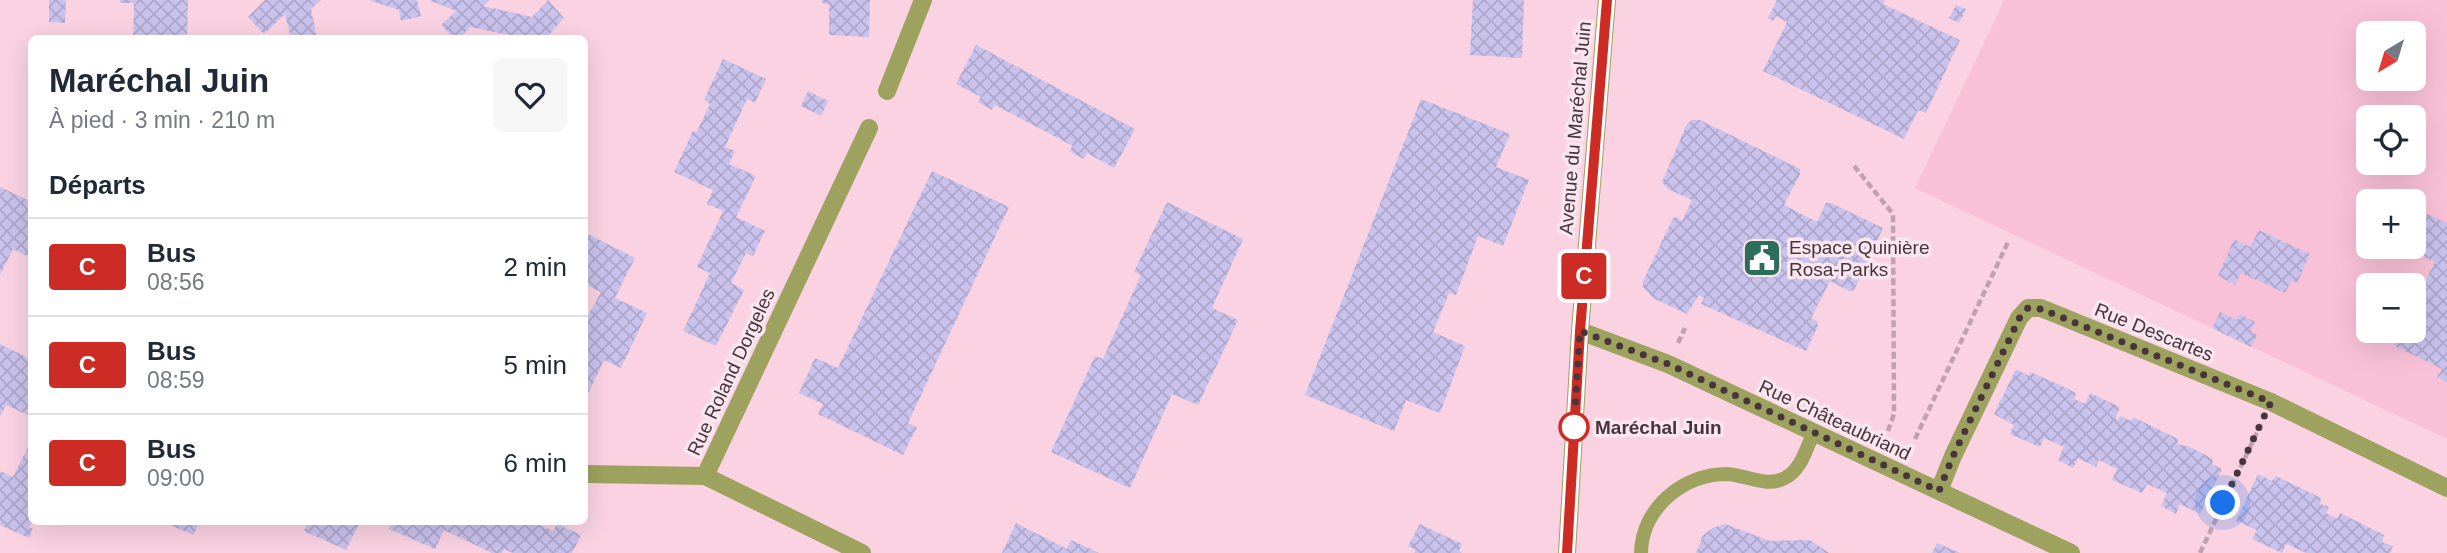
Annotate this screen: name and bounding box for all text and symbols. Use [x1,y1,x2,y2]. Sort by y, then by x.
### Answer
street label: Avenue du Maréchal Juin [1555,20,1595,236]
north arrow [2356,21,2426,91]
map controls [2356,21,2426,343]
button: heart [493,58,567,132]
text: Maréchal Juin [49,62,269,99]
button: locate [2356,105,2426,175]
text: À pied · 3 min · 210 m [49,107,275,133]
text: Départs [49,170,146,200]
button: + [2356,189,2426,259]
public building icon: Espace Quinière Rosa-Parks [1741,237,1783,279]
place label: Espace Quinière Rosa-Parks [1789,237,1929,280]
text: Bus [147,238,196,268]
text: 2 min [503,252,567,282]
text: C [79,253,96,280]
line badge: C [1561,253,1607,299]
text: C [1575,262,1593,289]
text: 08:56 [147,269,205,295]
button: − [2356,273,2426,343]
street label: Rue Roland Dorgeles [683,285,779,459]
street label: Rue Descartes [2092,299,2216,365]
text: Bus [147,336,196,366]
text: 5 min [503,350,567,380]
text: C [79,351,96,378]
text: 08:59 [147,367,205,393]
street label: Rue Châteaubriand [1756,376,1914,464]
marker: Maréchal Juin [1559,412,1589,442]
place label: Maréchal Juin [1595,417,1722,438]
text: Bus [147,434,196,464]
text: 6 min [503,448,567,478]
text: C [79,449,96,476]
text: 09:00 [147,465,205,491]
your location [2205,485,2240,520]

